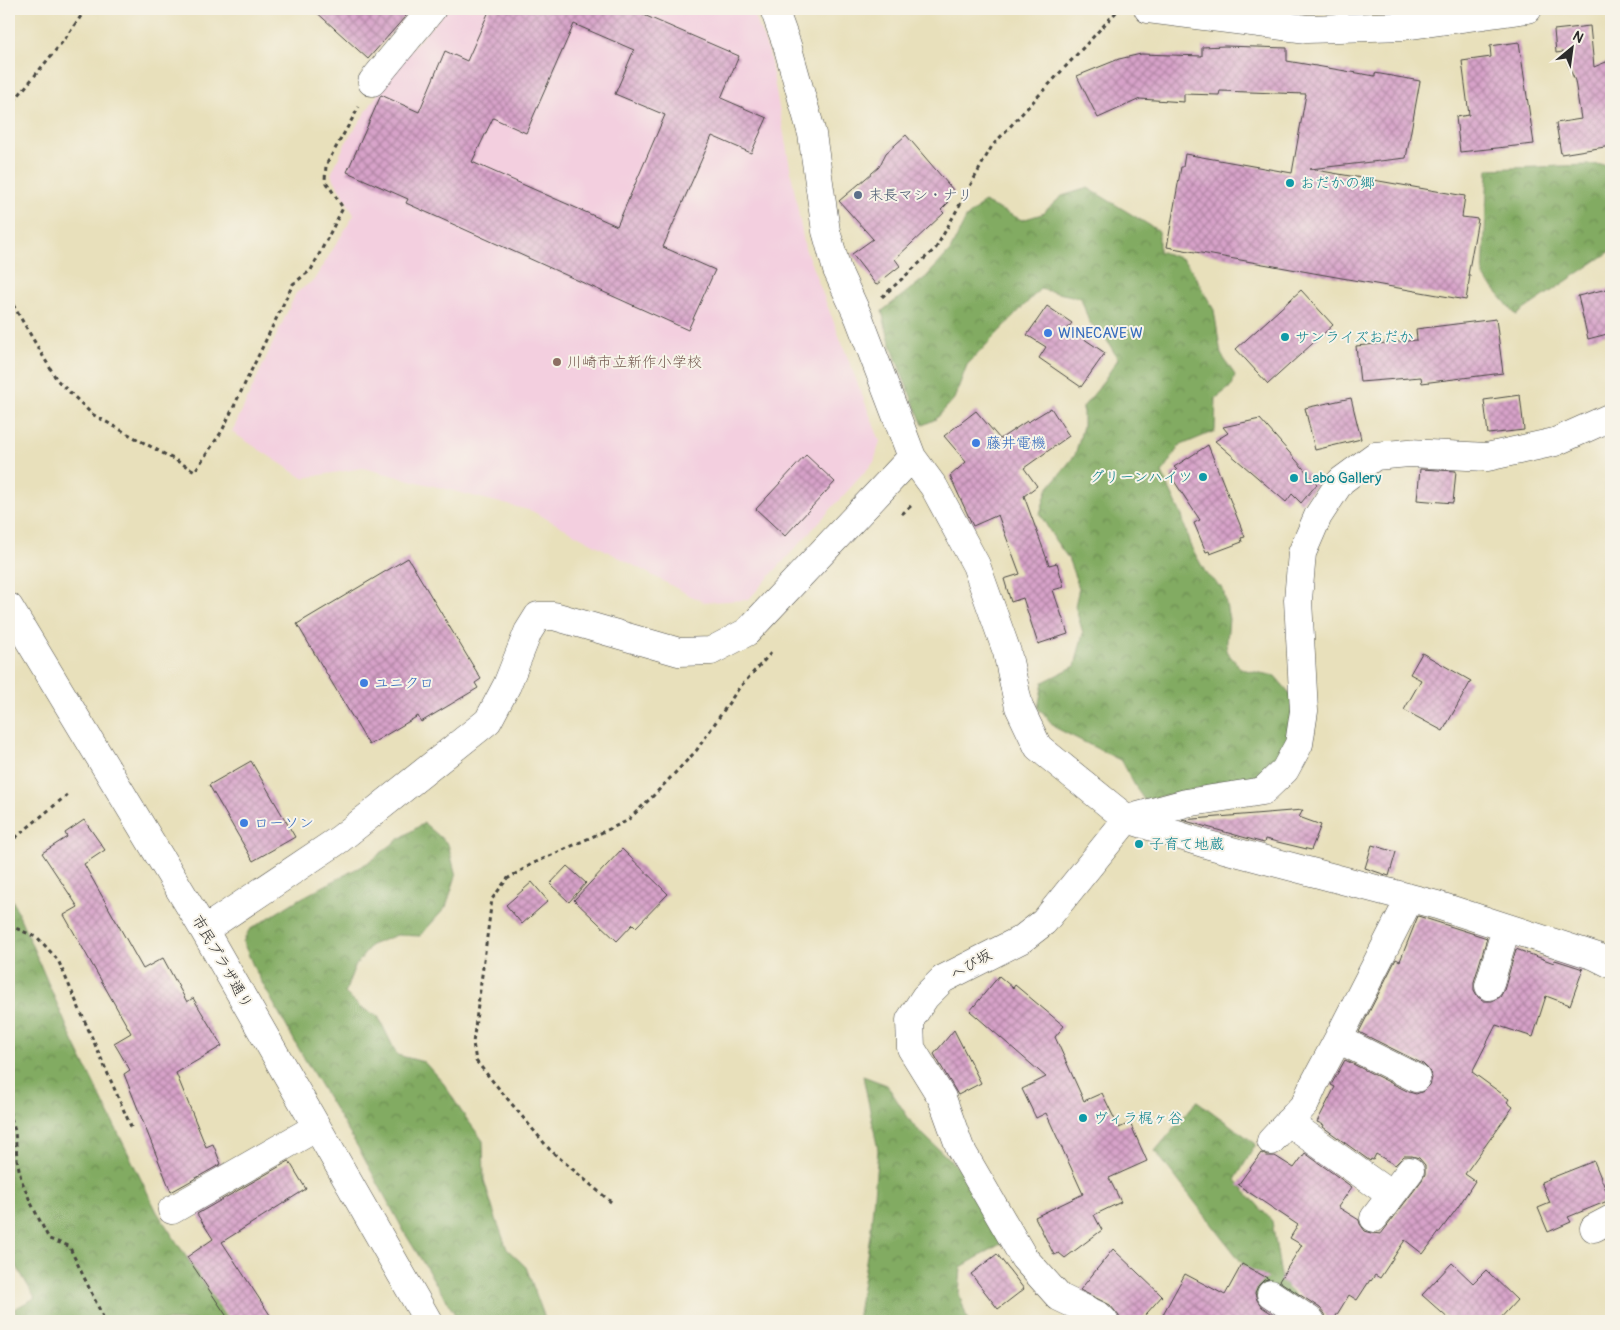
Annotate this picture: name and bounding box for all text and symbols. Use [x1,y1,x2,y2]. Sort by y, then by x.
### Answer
north arrow [1548,22,1598,72]
text: N [1570,27,1586,47]
place label: おだかの郷 [1300,174,1375,193]
marker: おだかの郷 [1284,177,1296,189]
place label: 末長マシ・ナリ [868,186,973,205]
marker: 末長マシ・ナリ [852,189,864,201]
place label: WINECAVE W [1058,324,1143,343]
marker: WINECAVE W [1042,327,1054,339]
place label: サンライズおだか [1295,328,1414,347]
marker: サンライズおだか [1279,331,1291,343]
place label: 川崎市立新作小学校 [567,353,702,372]
marker: 川崎市立新作小学校 [551,356,563,368]
place label: 藤井電機 [986,434,1046,453]
marker: 藤井電機 [970,437,982,449]
place label: グリーンハイツ [1089,468,1193,487]
place label: Labo Gallery [1304,469,1382,488]
marker: グリーンハイツ [1197,471,1209,483]
marker: Labo Gallery [1288,472,1300,484]
place label: ユニクロ [374,674,434,693]
marker: ユニクロ [358,677,370,689]
place label: ローソン [254,814,314,833]
marker: ローソン [238,817,250,829]
place label: 子育て地蔵 [1149,835,1224,854]
marker: 子育て地蔵 [1133,838,1145,850]
street label: 市民プラザ通り [188,912,256,1012]
street label: へび坂 [947,945,995,985]
place label: ヴィラ梶ヶ谷 [1093,1109,1183,1128]
marker: ヴィラ梶ヶ谷 [1077,1112,1089,1124]

